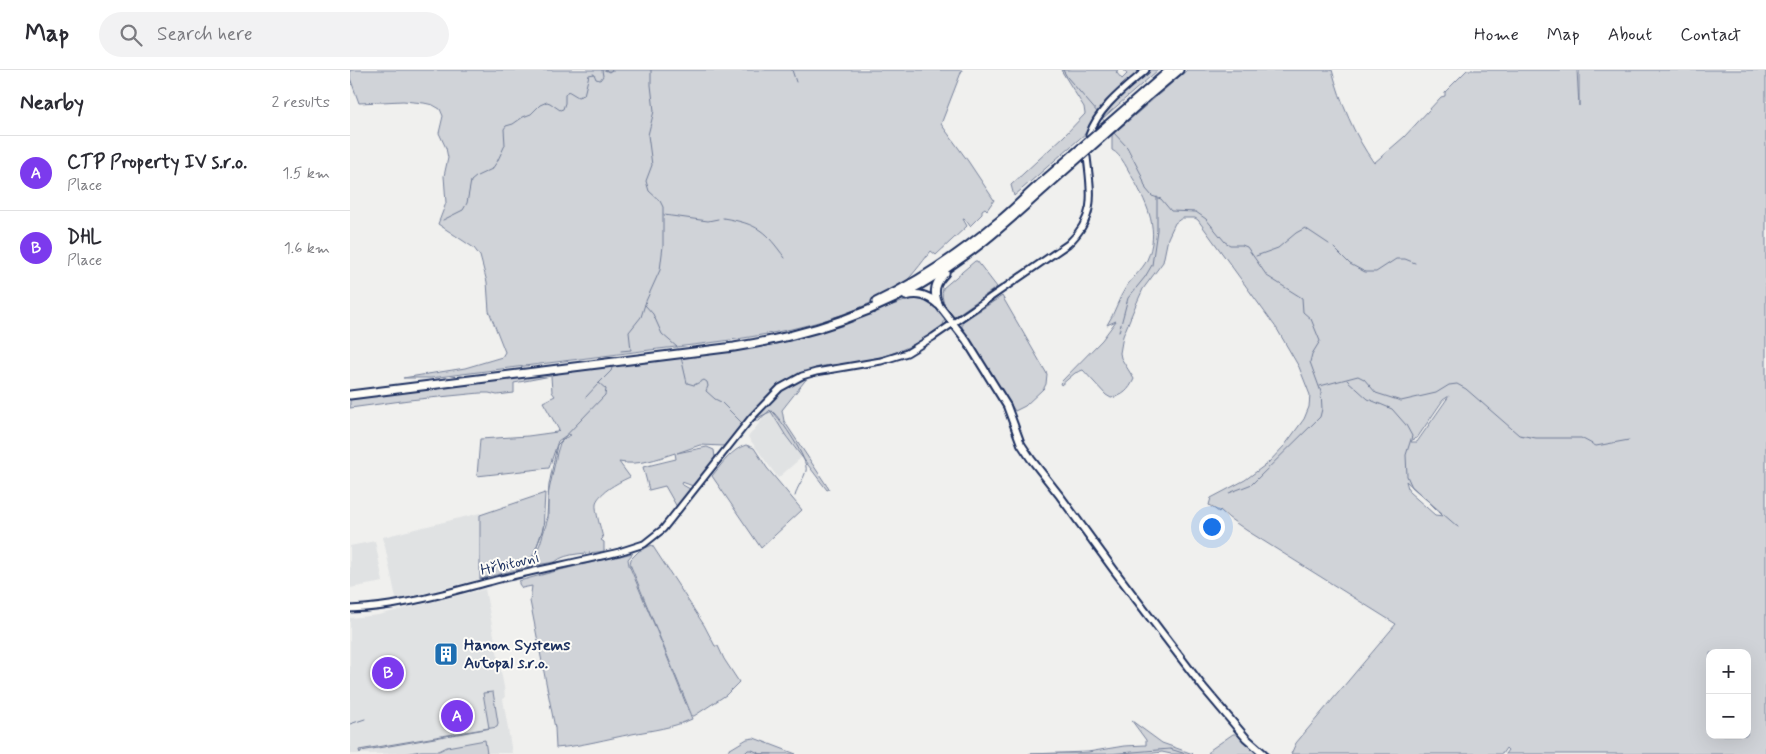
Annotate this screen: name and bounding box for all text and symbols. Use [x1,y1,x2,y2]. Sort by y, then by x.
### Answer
search box [99,12,449,57]
text: Map [25,19,69,50]
icon: search [117,21,145,49]
text: Search here [157,22,253,47]
text: Home [1474,23,1519,47]
text: Map [1547,23,1580,47]
text: About [1608,23,1652,47]
text: Contact [1680,23,1741,47]
text: Nearby [20,89,84,117]
text: 2 results [272,92,330,113]
text: CTP Property IV s.r.o. [67,150,247,175]
text: A [31,163,41,184]
text: 1.5 km [282,163,330,184]
text: Place [67,175,102,196]
text: DHL [67,225,102,250]
text: B [31,238,41,259]
text: 1.6 km [284,238,330,259]
text: Place [67,250,102,271]
your location [1199,514,1225,540]
street label: Hřbitovní [478,547,542,581]
place label: Hanon Systems Autopal s.r.o. [464,635,570,674]
building icon: Hanon Systems Autopal s.r.o. [433,641,459,667]
map controls [1706,649,1751,739]
button: + [1706,649,1751,694]
pin: B [372,654,404,692]
button: − [1706,694,1751,739]
pin: A [441,697,473,735]

